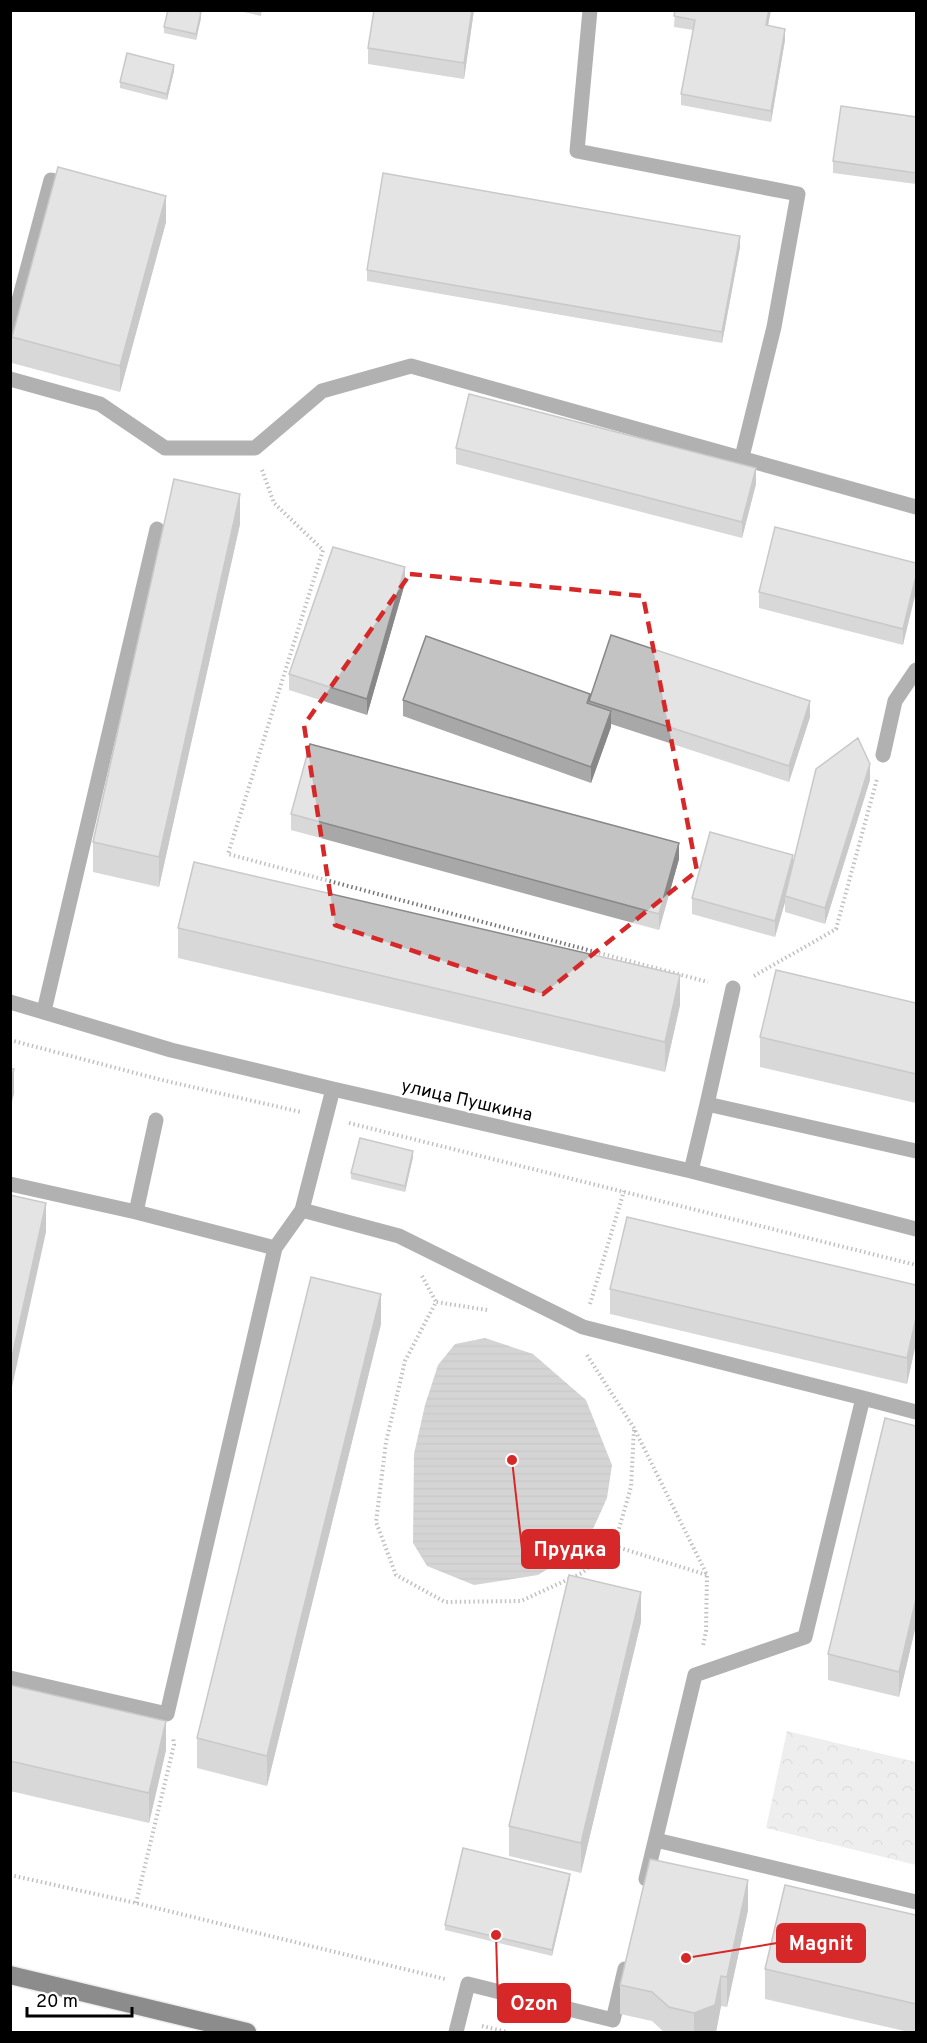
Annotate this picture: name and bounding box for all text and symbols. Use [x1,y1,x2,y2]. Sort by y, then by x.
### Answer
street label: улица Пушкина [399,1075,535,1128]
callout: Прудка [522,1530,619,1568]
text: Прудка [534,1538,606,1564]
callout: Magnit [777,1924,865,1962]
text: Magnit [789,1932,853,1958]
scale bar [27,1980,132,2018]
callout: Ozon [498,1984,570,2022]
text: 20 m [36,1991,78,2014]
text: Ozon [510,1992,558,2018]

